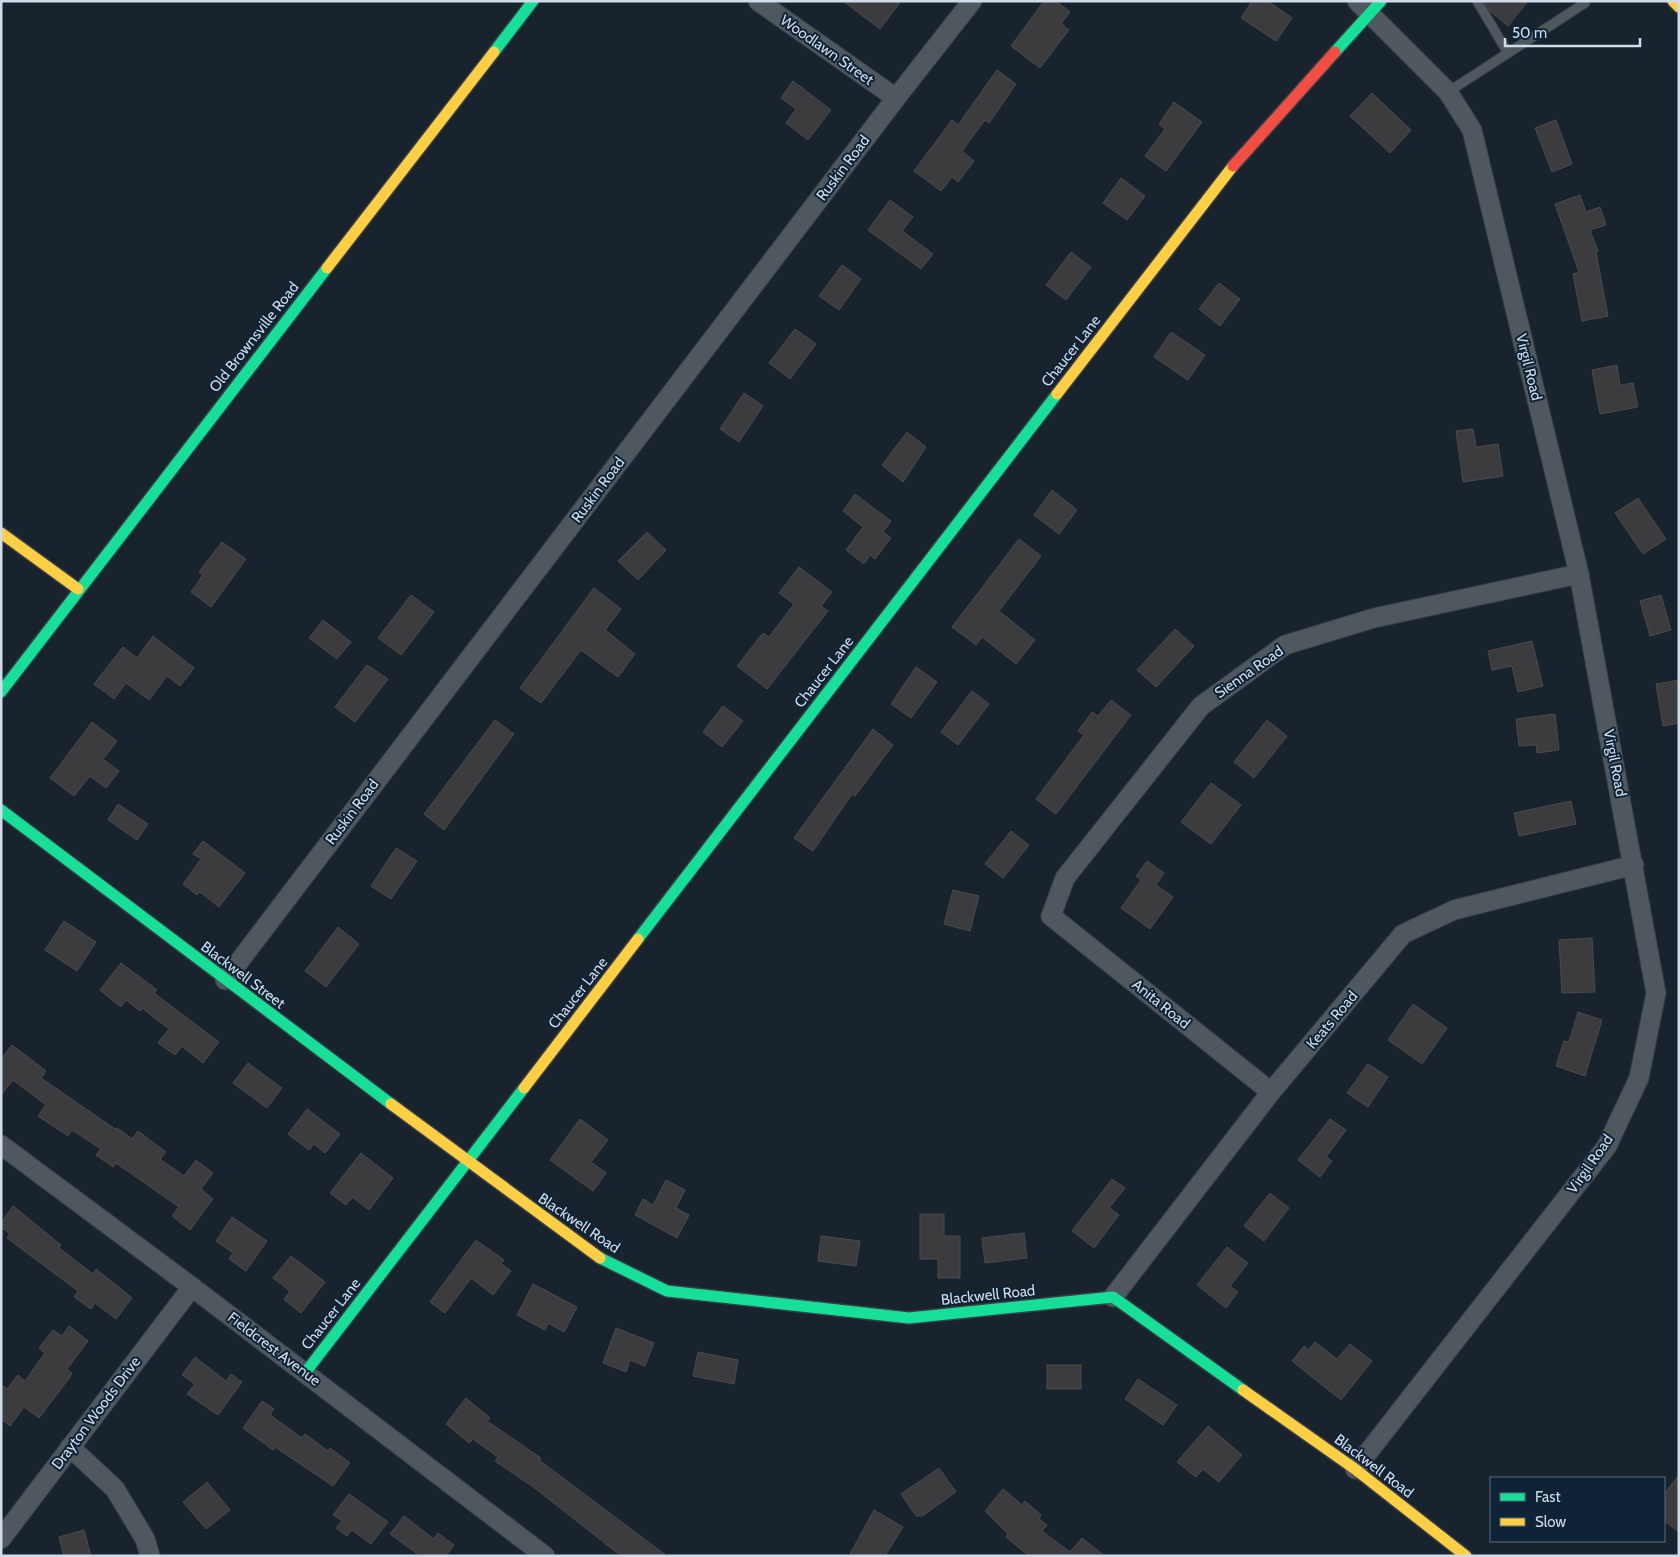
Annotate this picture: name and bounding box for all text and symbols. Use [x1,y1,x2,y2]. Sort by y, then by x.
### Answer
street label: Woodlawn Street [777,11,877,89]
scale bar [1505,15,1640,47]
text: 50 m [1512,24,1547,42]
street label: Ruskin Road [813,132,873,204]
street label: Old Brownsville Road [205,278,303,396]
street label: Chaucer Lane [1038,311,1105,390]
street label: Virgil Road [1512,332,1546,402]
street label: Ruskin Road [568,454,628,526]
street label: Chaucer Lane [791,632,858,711]
street label: Sienna Road [1211,642,1287,702]
street label: Virgil Road [1600,728,1630,798]
street label: Ruskin Road [322,776,382,848]
street label: Blackwell Street [197,938,289,1012]
street label: Chaucer Lane [545,953,612,1032]
street label: Anita Road [1129,975,1193,1033]
street label: Keats Road [1303,987,1361,1053]
street label: Virgil Road [1563,1131,1617,1197]
street label: Blackwell Road [535,1189,623,1257]
street label: Chaucer Lane [298,1274,365,1353]
street label: Blackwell Road [940,1281,1036,1309]
street label: Fieldcrest Avenue [224,1308,324,1390]
street label: Drayton Woods Drive [48,1353,144,1473]
street label: Blackwell Road [1331,1430,1417,1502]
legend [1490,1477,1665,1542]
text: Fast [1535,1488,1560,1506]
text: Slow [1535,1513,1566,1531]

